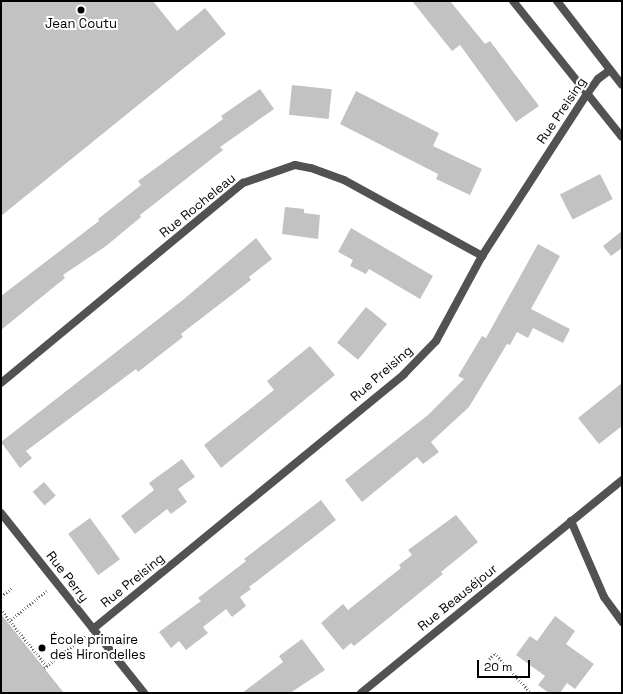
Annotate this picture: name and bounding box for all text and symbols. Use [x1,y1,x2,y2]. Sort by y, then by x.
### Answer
marker: Jean Coutu [76,5,86,15]
place label: Jean Coutu [45,16,117,32]
street label: Rue Preising [534,75,590,147]
street label: Rue Rocheleau [157,171,239,241]
street label: Rue Preising [348,343,416,405]
street label: Rue Perry [42,548,92,606]
street label: Rue Preising [98,551,168,611]
street label: Rue Beauséjour [415,561,501,635]
place label: École primaire des Hirondelles [50,633,146,664]
marker: École primaire des Hirondelles [37,643,47,653]
scale bar [479,652,532,678]
text: 20 m [484,659,512,675]

